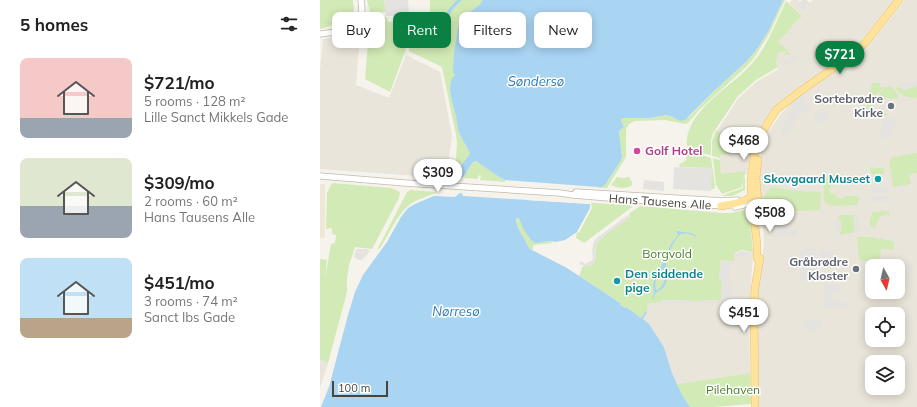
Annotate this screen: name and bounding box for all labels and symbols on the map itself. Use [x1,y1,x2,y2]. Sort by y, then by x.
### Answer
pin: $721 [816,41,864,75]
water label: Søndersø [508,73,564,89]
place label: Sortebrødre Kirke [814,91,883,120]
marker: Sortebrødre Kirke [886,101,896,111]
pin: $468 [720,127,768,161]
place label: Golf Hotel [645,143,702,158]
marker: Golf Hotel [632,146,642,156]
pin: $309 [414,159,462,193]
place label: Skovgaard Museet [763,171,870,186]
marker: Skovgaard Museet [873,174,883,184]
street label: Hans Tausens Alle [608,190,712,213]
pin: $508 [746,199,794,233]
park label: Borgvold [642,246,692,261]
place label: Gråbrødre Kloster [789,254,848,283]
north arrow [865,259,905,299]
marker: Gråbrødre Kloster [851,264,861,274]
place label: Den siddende pige [625,266,704,295]
marker: Den siddende pige [612,276,622,286]
pin: $451 [720,299,768,333]
water label: Nørresø [432,303,480,319]
scale bar [332,379,388,398]
park label: Pilehaven [706,382,760,397]

